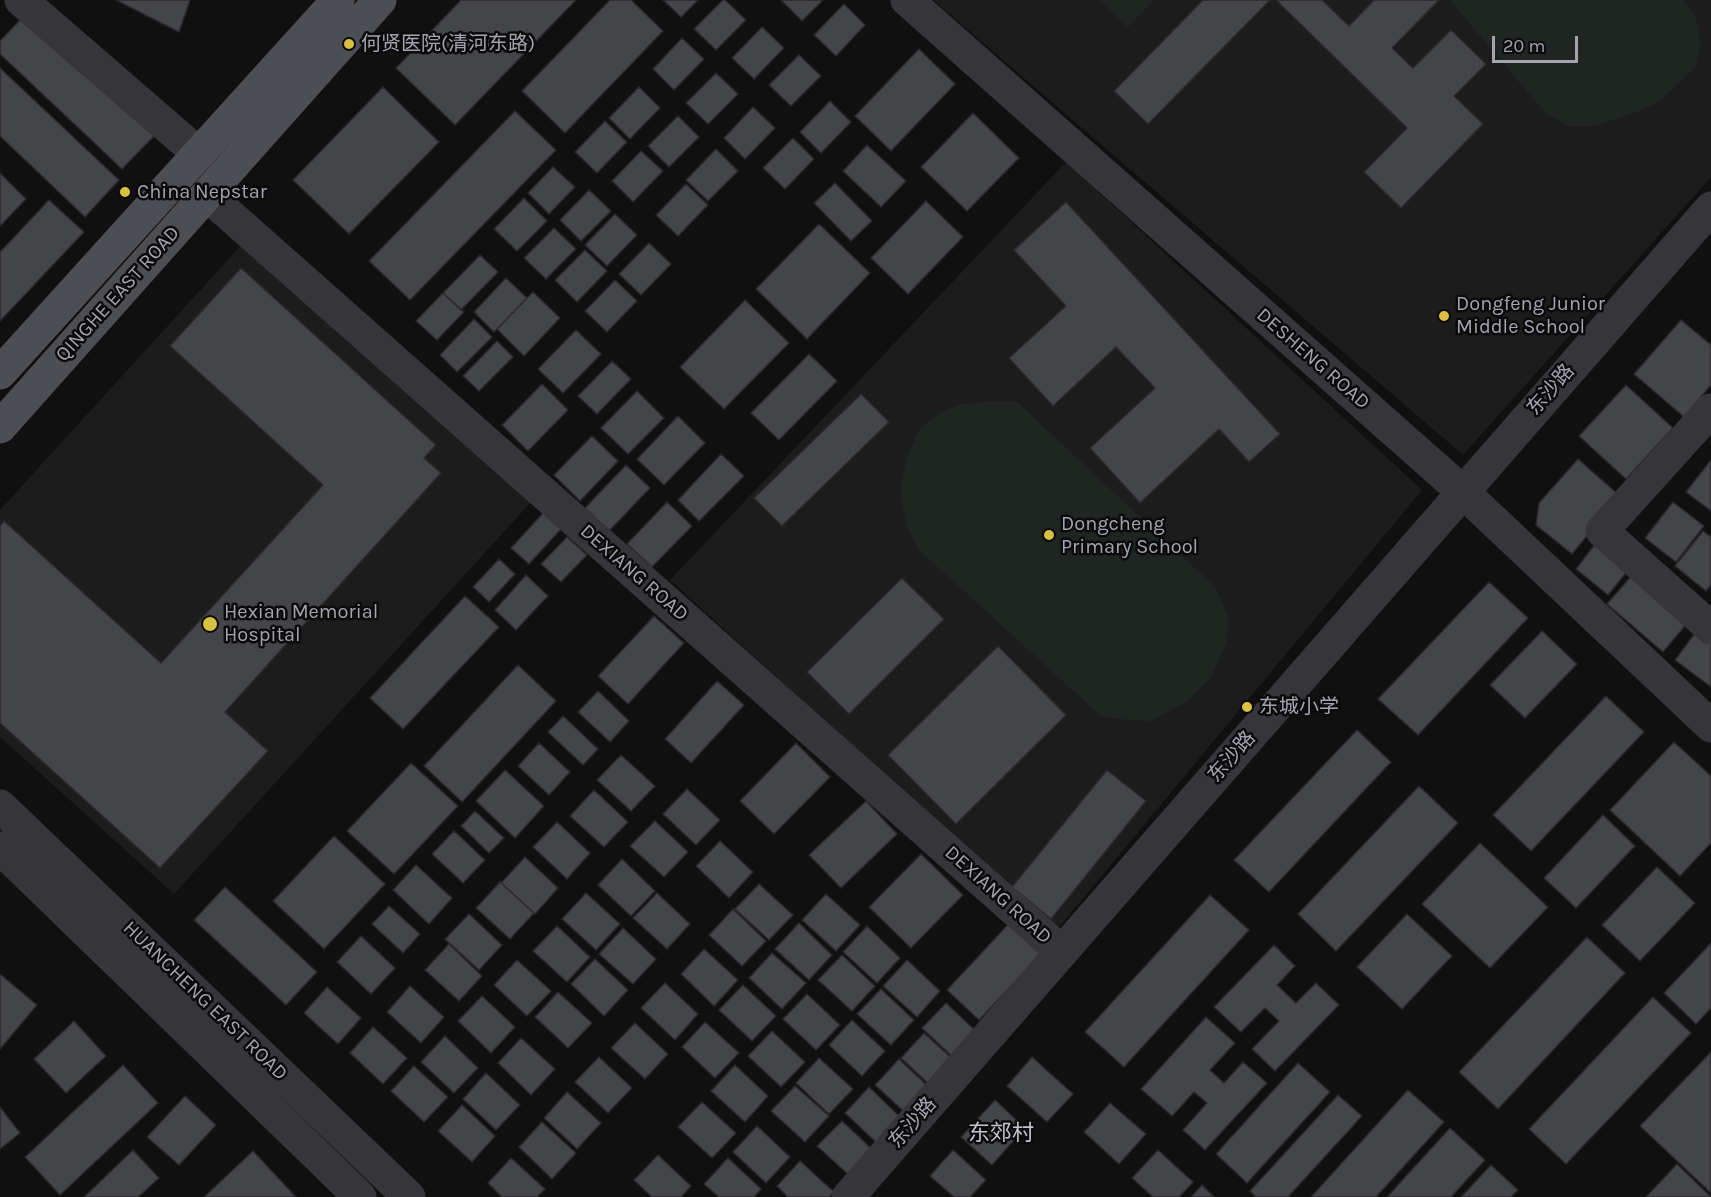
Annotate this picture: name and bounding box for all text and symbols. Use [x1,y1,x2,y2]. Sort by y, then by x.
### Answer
scale bar [1495,24,1580,62]
place label: 何贤医院(清河东路) [361,32,535,56]
text: 20 m [1503,35,1545,57]
marker: 何贤医院(清河东路) [342,37,356,51]
place label: China Nepstar [137,180,267,204]
marker: China Nepstar [118,185,132,199]
street label: QINGHE EAST ROAD [51,221,185,367]
place label: Dongfeng Junior Middle School [1456,292,1605,339]
street label: DESHENG ROAD [1251,303,1375,415]
marker: Dongfeng Junior Middle School [1437,309,1451,323]
street label: 东沙路 [1522,359,1580,421]
place label: Dongcheng Primary School [1061,512,1198,559]
street label: DEXIANG ROAD [575,519,693,627]
marker: Dongcheng Primary School [1042,528,1056,542]
place label: Hexian Memorial Hospital [224,600,378,647]
marker: Hexian Memorial Hospital [201,615,219,633]
place label: 东城小学 [1259,695,1339,719]
marker: 东城小学 [1240,700,1254,714]
street label: 东沙路 [1203,726,1261,788]
street label: DEXIANG ROAD [940,841,1056,949]
street label: HUANCHENG EAST ROAD [118,916,292,1086]
street label: 东沙路 [884,1092,942,1154]
district label: 东郊村 [968,1121,1034,1147]

